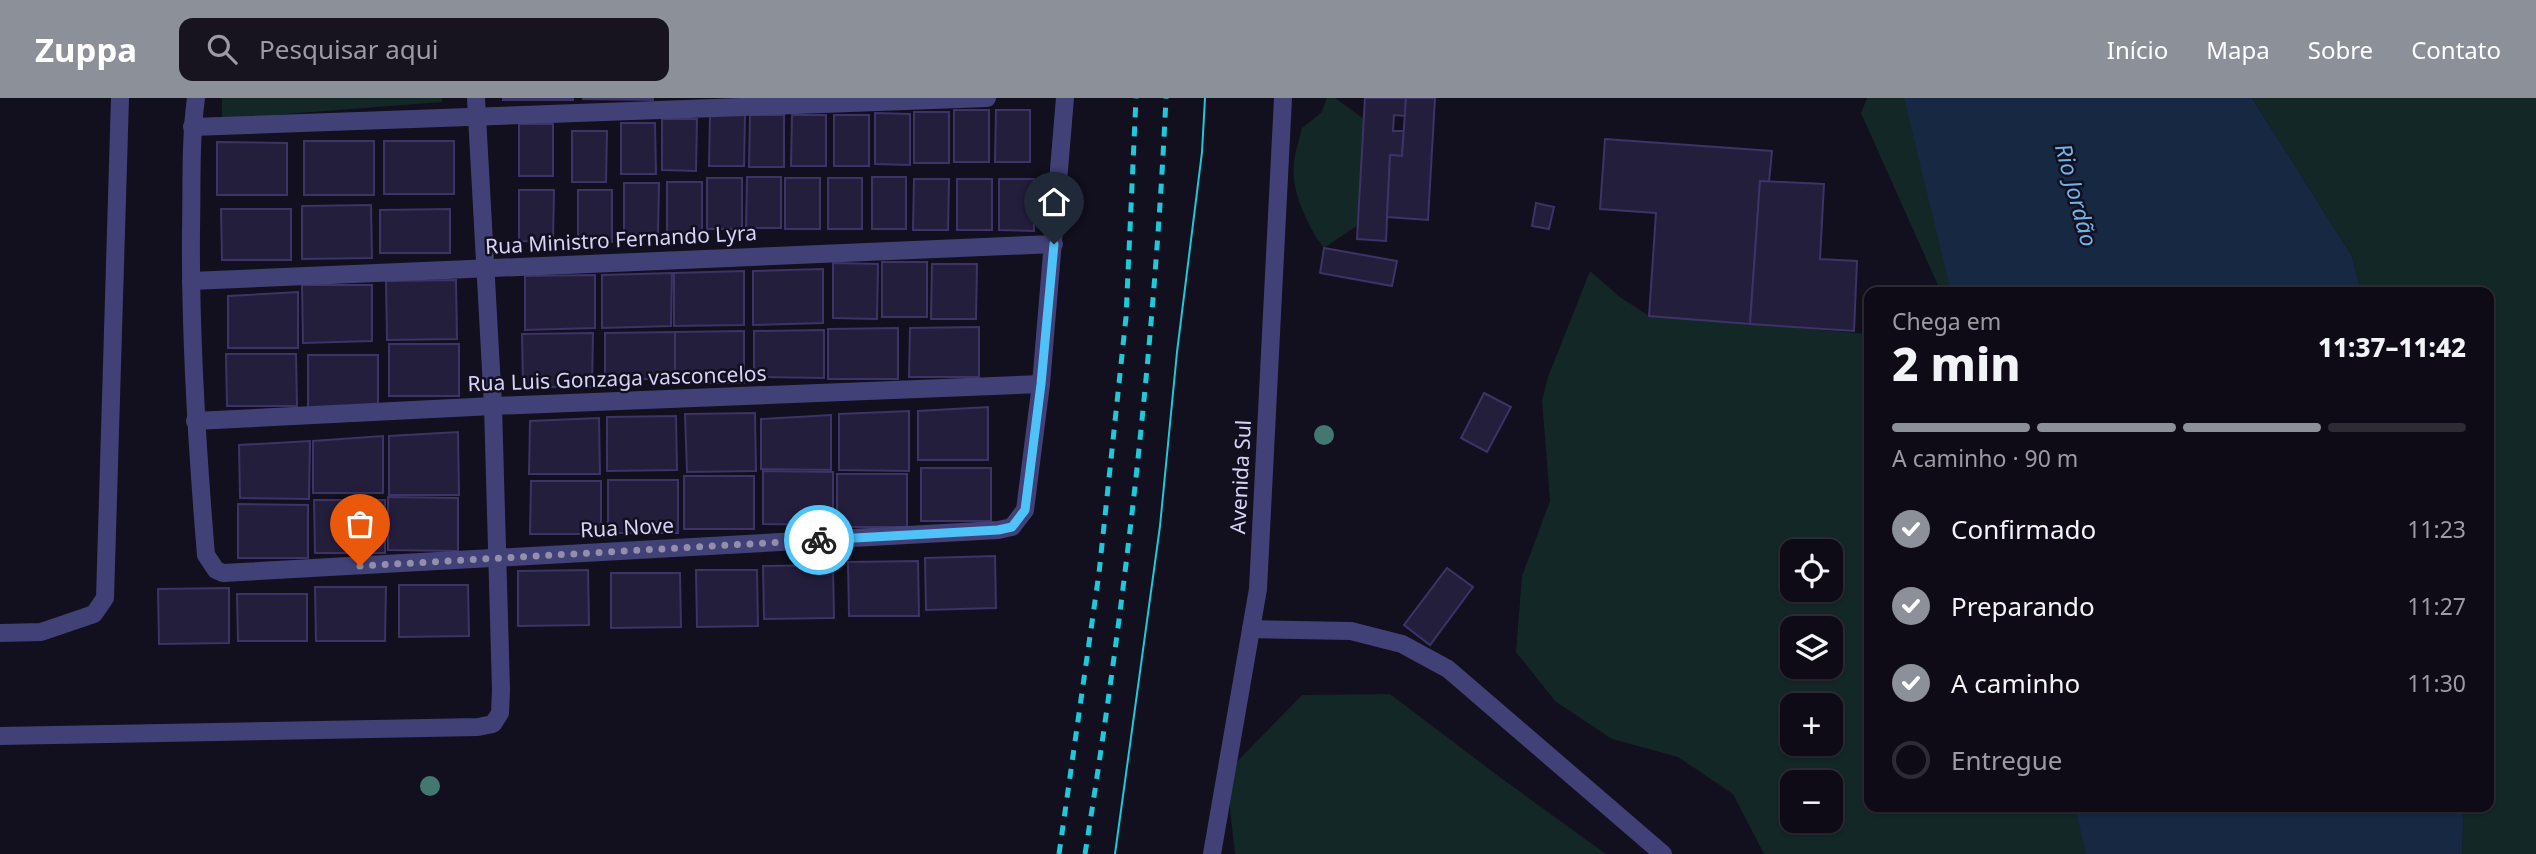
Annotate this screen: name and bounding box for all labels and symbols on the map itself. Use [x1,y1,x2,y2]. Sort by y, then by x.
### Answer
water label: Rio Jordão [2048,140,2106,250]
pin [1024,172,1084,244]
street label: Rua Ministro Fernando Lyra [484,218,758,260]
street label: Rua Luis Gonzaga vasconcelos [467,359,767,397]
street label: Avenida Sul [1223,419,1257,535]
pin [330,494,390,566]
courier [784,505,854,575]
street label: Rua Nove [579,511,675,543]

